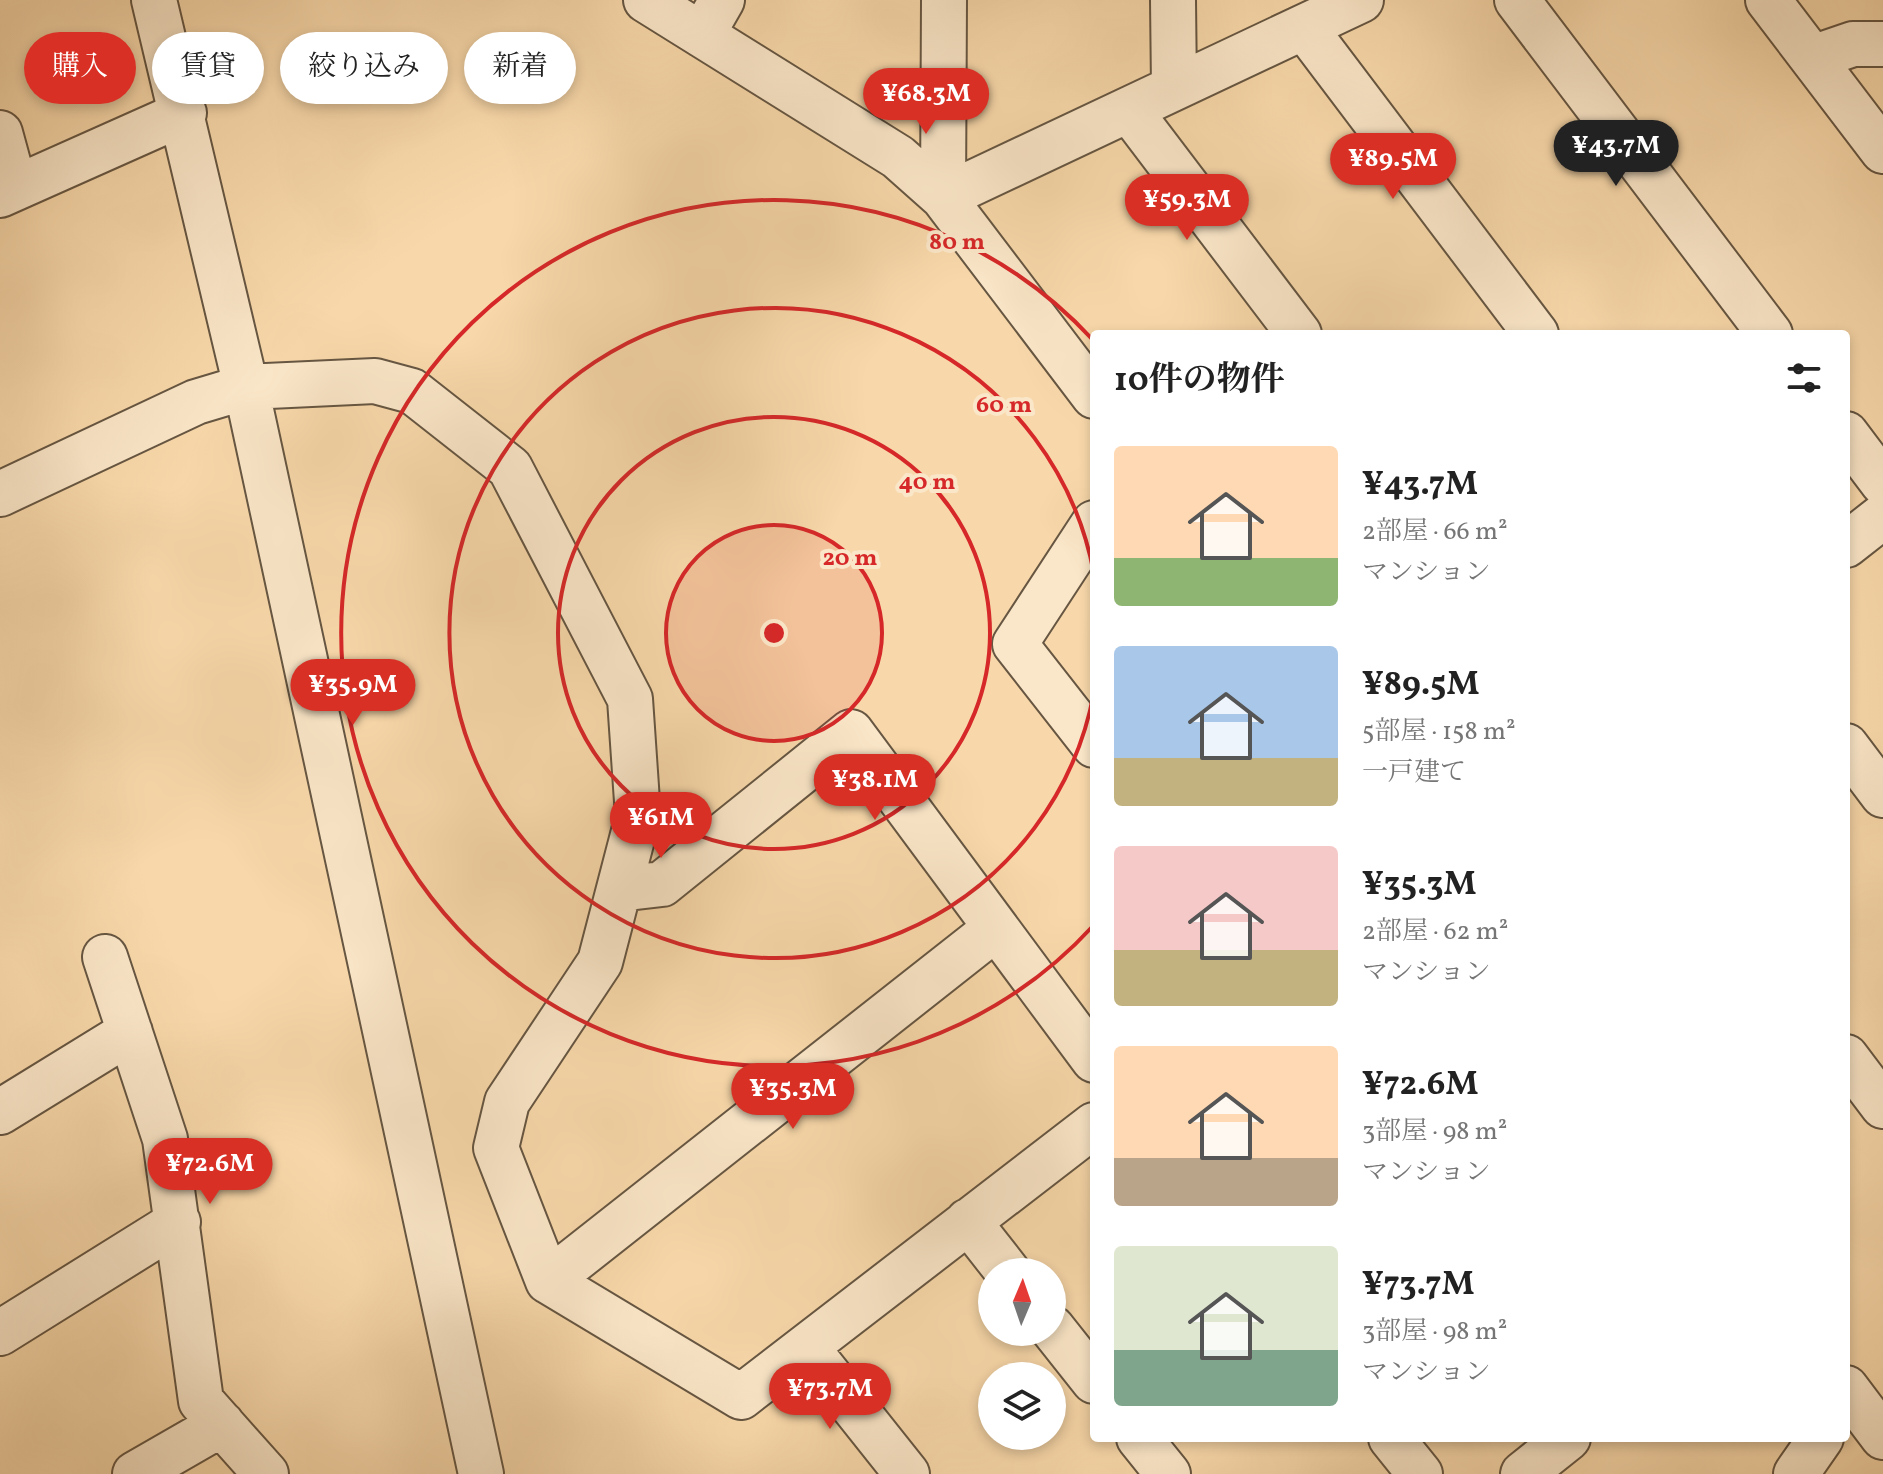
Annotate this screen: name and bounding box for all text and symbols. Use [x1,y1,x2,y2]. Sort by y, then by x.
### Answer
chip: 購入 [24,32,136,104]
chip: 賃貸 [152,32,264,104]
chip: 絞り込み [280,32,448,104]
chip: 新着 [464,32,576,104]
pin: ¥68.3M [861,68,991,136]
text: ¥68.3M [881,76,971,112]
pin: ¥43.7M [1551,120,1681,188]
text: ¥43.7M [1572,128,1660,164]
pin: ¥89.5M [1328,133,1458,201]
text: ¥89.5M [1348,141,1438,177]
pin: ¥59.3M [1122,174,1252,242]
text: ¥59.3M [1143,182,1231,218]
text: 80 m [929,226,985,260]
icon: filters [1782,356,1826,400]
text: 10件の物件 [1114,358,1285,405]
text: 60 m [976,389,1032,423]
text: ¥43.7M [1362,462,1478,509]
text: 40 m [899,466,955,500]
icon: home [1178,478,1274,574]
text: 2部屋 · 66 m² [1362,514,1508,550]
text: 20 m [822,542,878,576]
text: マンション [1362,555,1491,591]
centre of rings [760,619,788,647]
pin: ¥35.9M [288,659,418,727]
text: ¥89.5M [1362,662,1479,709]
text: ¥35.9M [308,667,398,703]
icon: home [1178,678,1274,774]
text: 5部屋 · 158 m² [1362,714,1516,750]
pin: ¥38.1M [810,754,940,822]
text: 一戸建て [1362,755,1466,791]
text: ¥38.1M [832,762,918,798]
pin: ¥61M [614,792,708,860]
text: ¥61M [628,800,694,836]
text: ¥35.3M [1362,862,1476,909]
icon: home [1178,878,1274,974]
text: 2部屋 · 62 m² [1362,914,1508,950]
text: マンション [1362,955,1491,991]
text: ¥72.6M [1362,1062,1478,1109]
pin: ¥35.3M [728,1063,858,1131]
text: ¥35.3M [749,1071,837,1107]
icon: home [1178,1078,1274,1174]
text: 3部屋 · 98 m² [1362,1114,1507,1150]
pin: ¥72.6M [145,1138,275,1206]
text: ¥72.6M [166,1146,254,1182]
text: マンション [1362,1155,1491,1191]
north arrow [978,1258,1066,1346]
map controls [978,1258,1066,1450]
text: ¥73.7M [1362,1262,1474,1309]
icon: home [1178,1278,1274,1374]
text: 3部屋 · 98 m² [1362,1314,1507,1350]
text: マンション [1362,1355,1491,1391]
button: layers [978,1362,1066,1450]
pin: ¥73.7M [765,1363,895,1431]
text: ¥73.7M [787,1371,873,1407]

